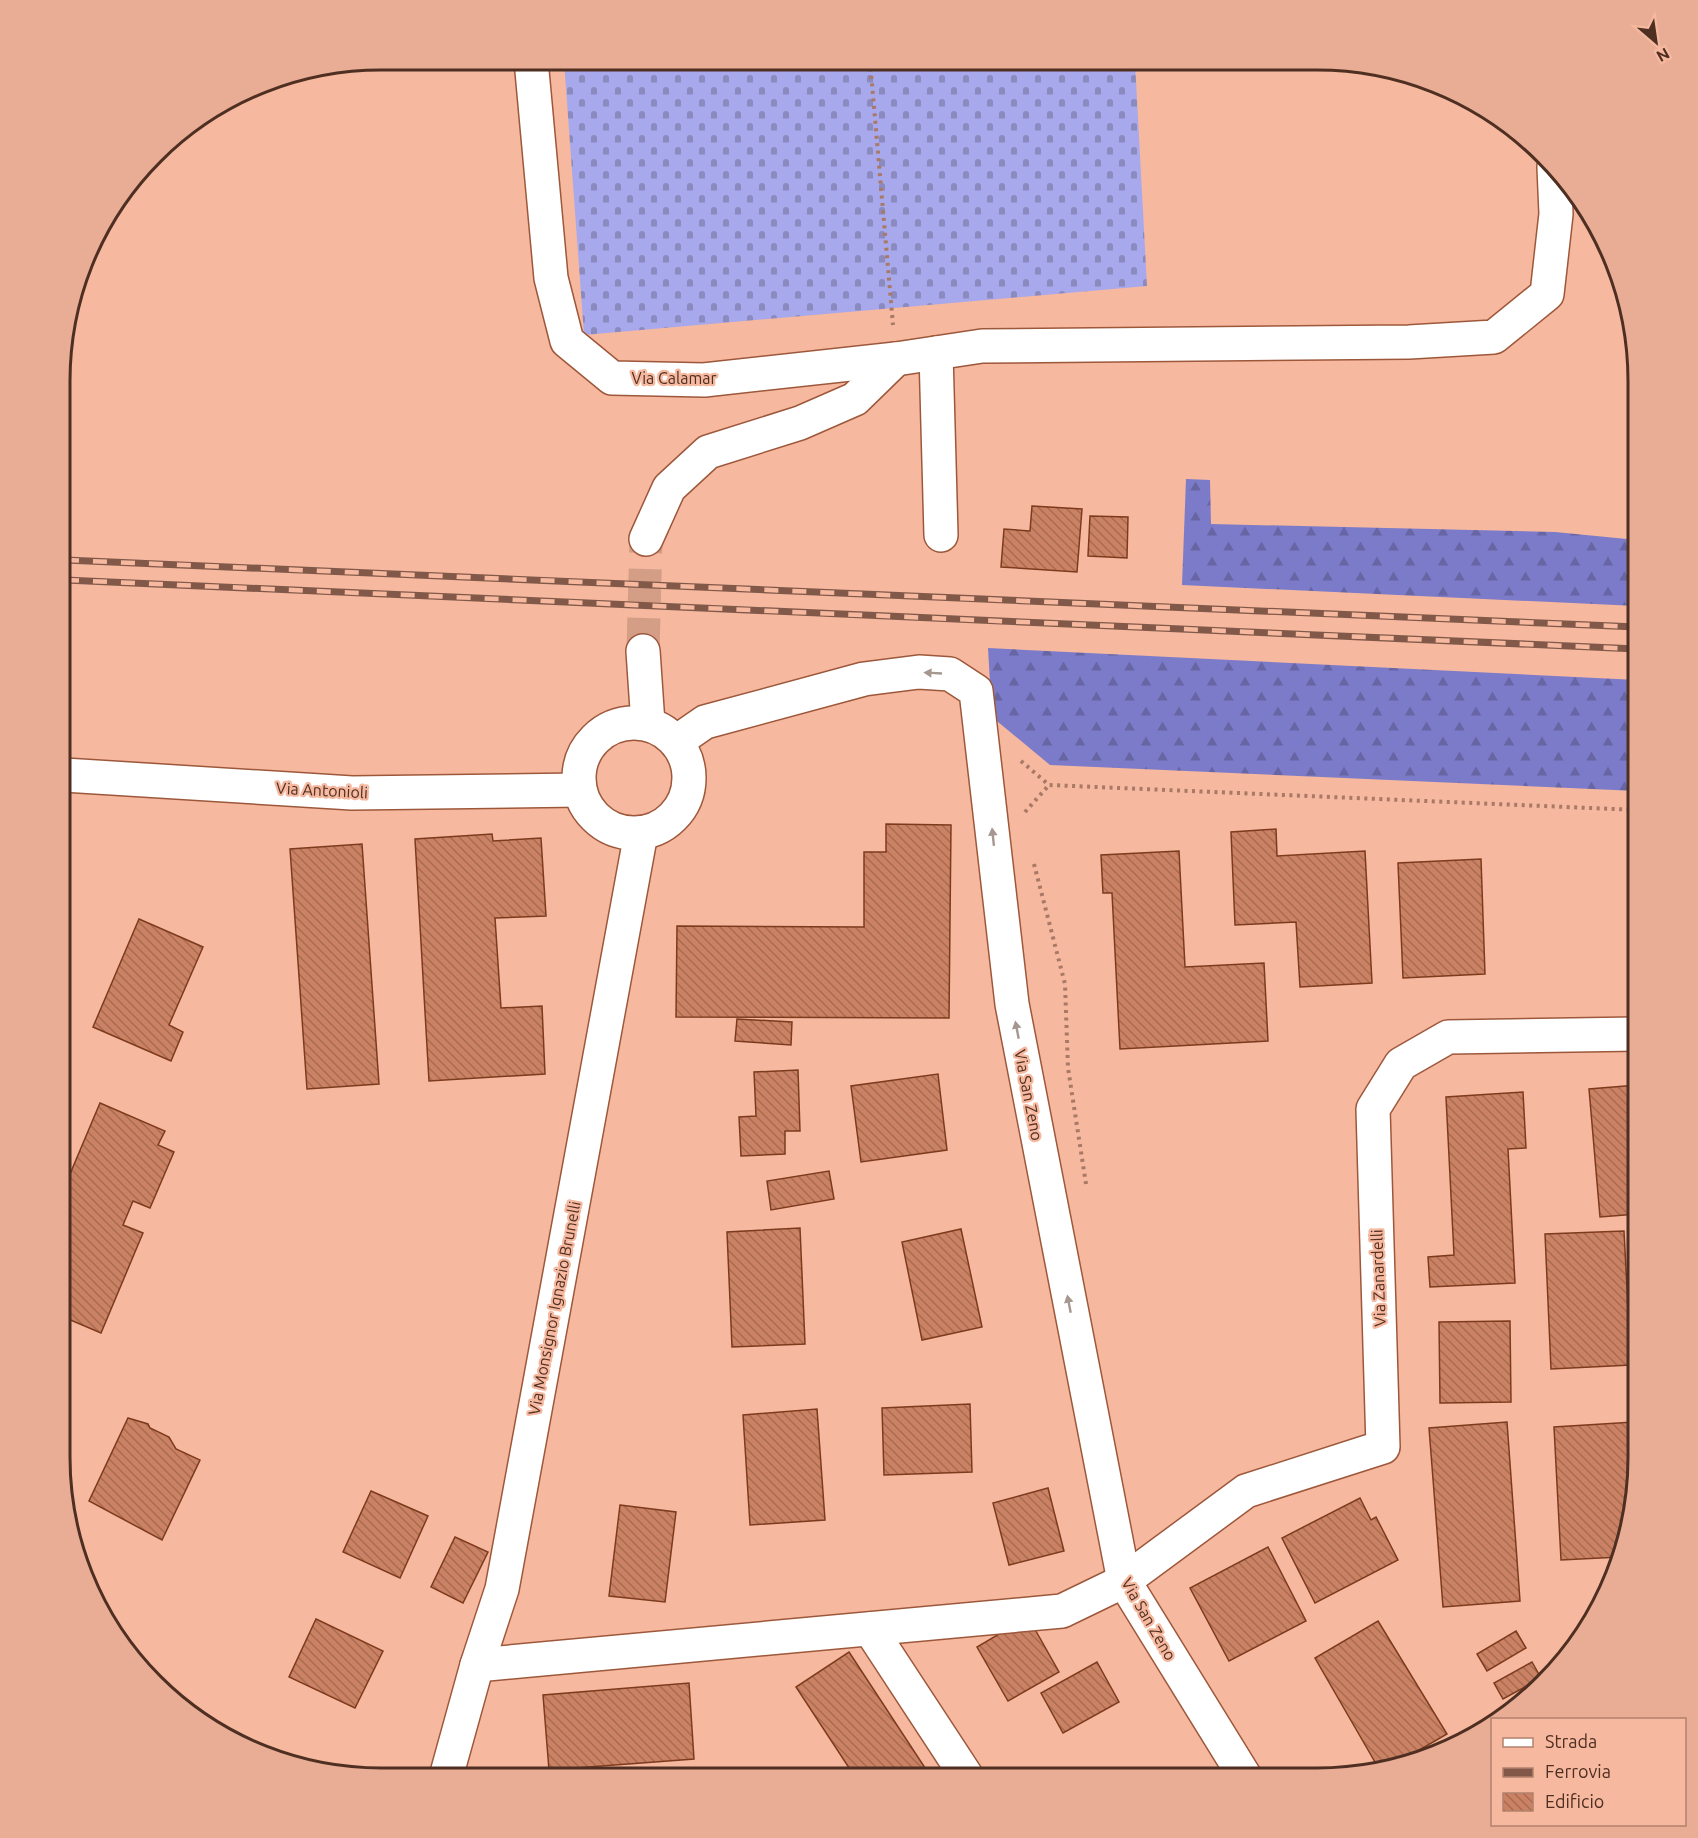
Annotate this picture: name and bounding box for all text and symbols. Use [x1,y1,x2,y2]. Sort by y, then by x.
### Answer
north arrow [1626,12,1686,72]
text: N [1654,44,1673,66]
street label: Via Calamar [631,369,717,387]
one-way arrow [924,669,943,678]
street label: Via Antonioli [276,779,368,801]
one-way arrow [988,827,998,846]
one-way arrow [1012,1020,1021,1039]
street label: Via San Zeno [1011,1048,1047,1142]
street label: Via Monsignor Ignazio Brunelli [524,1199,584,1417]
street label: Via Zanardelli [1367,1229,1389,1327]
one-way arrow [1064,1295,1073,1314]
street label: Via San Zeno [1118,1575,1180,1663]
legend [1491,1718,1686,1826]
text: Strada [1545,1731,1597,1751]
text: Ferrovia [1545,1761,1611,1781]
text: Edificio [1545,1791,1604,1811]

